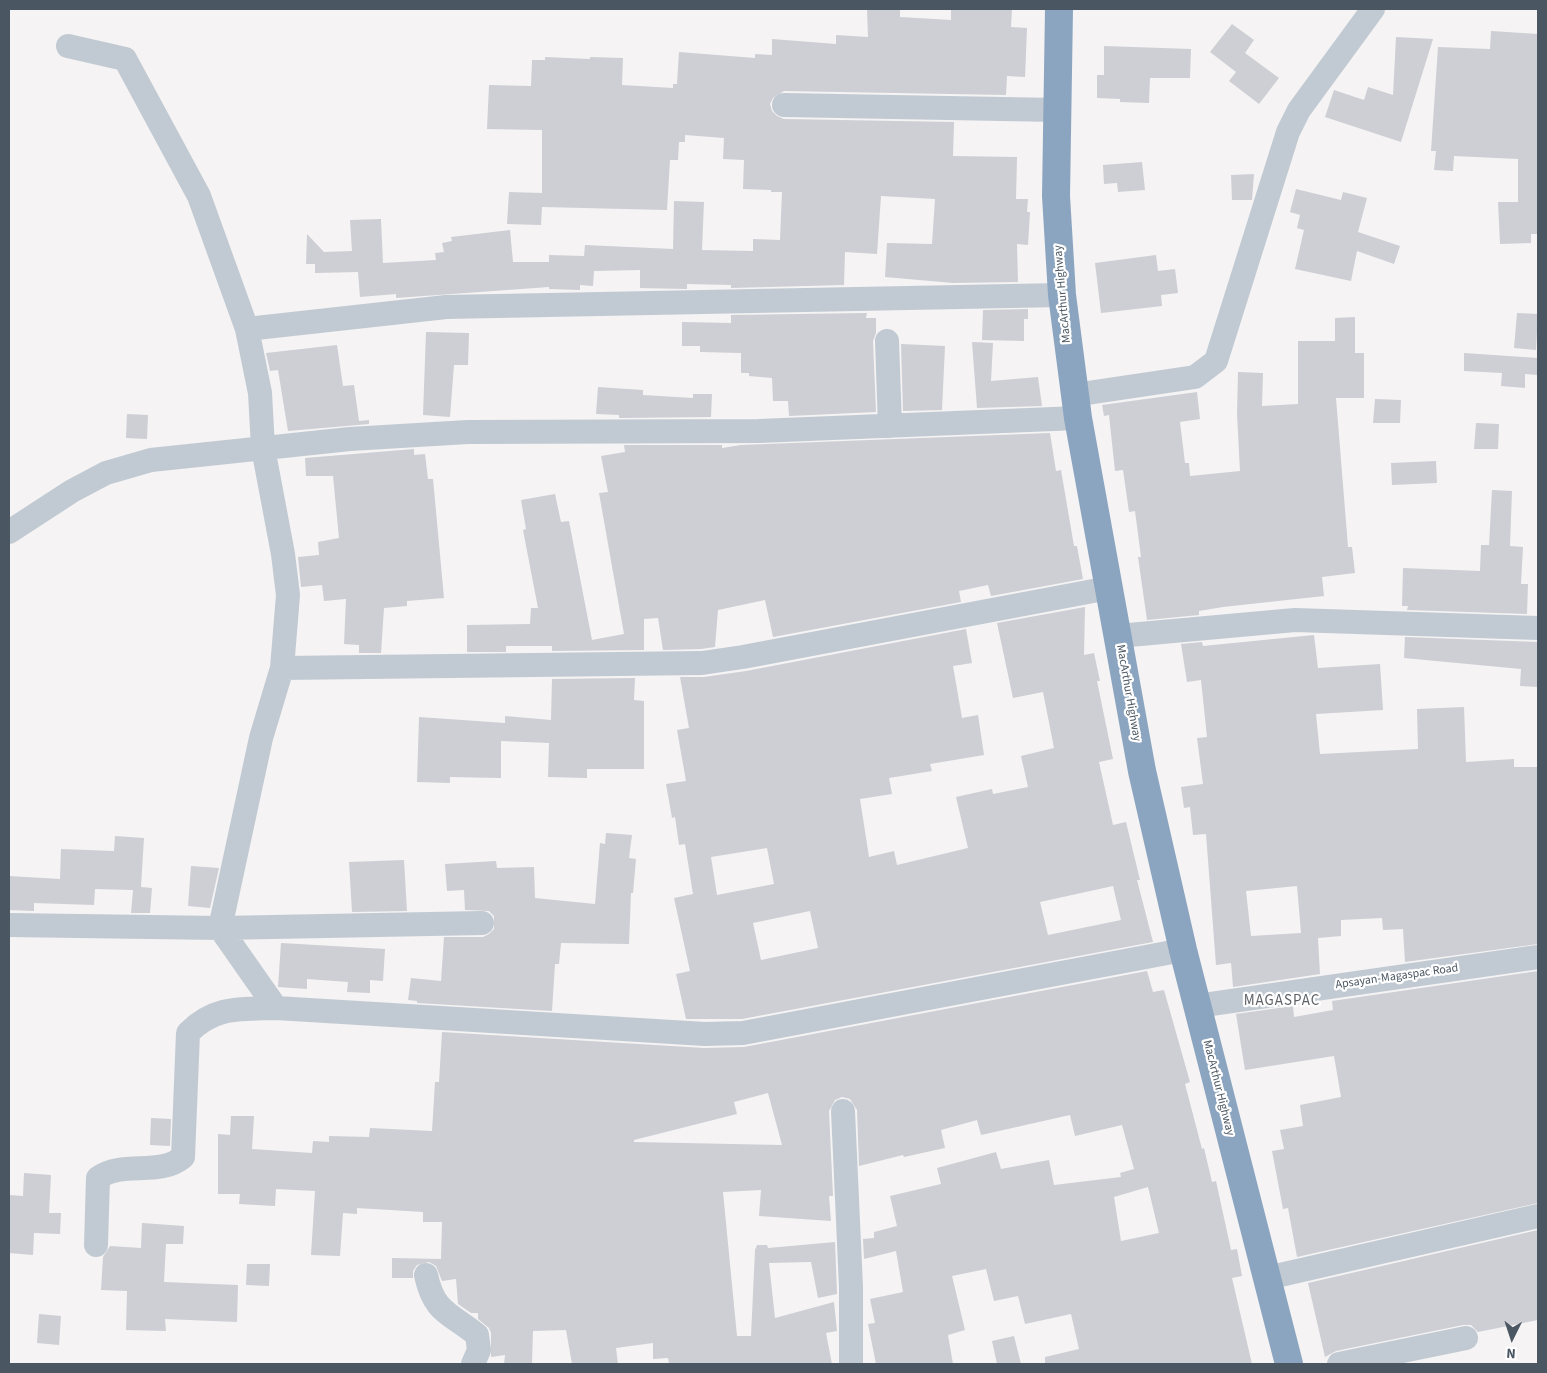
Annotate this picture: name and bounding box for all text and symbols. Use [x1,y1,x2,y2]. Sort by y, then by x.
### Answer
street label: MacArthur Highway [1052,245,1074,343]
street label: MacArthur Highway [1112,643,1144,743]
street label: Apsayan-Magaspac Road [1335,961,1459,993]
district label: MAGASPAC [1243,993,1321,1011]
street label: MacArthur Highway [1199,1039,1237,1137]
north arrow [1487,1313,1537,1363]
text: N [1506,1343,1516,1363]

